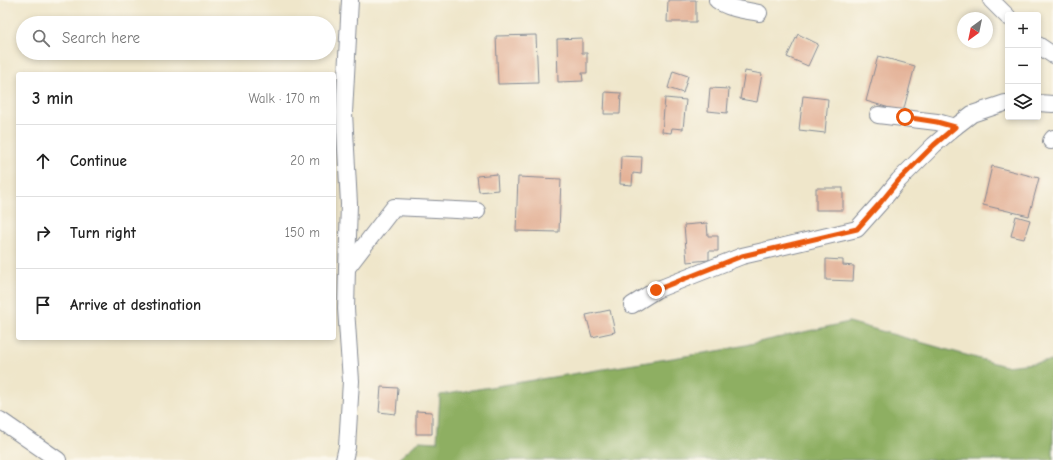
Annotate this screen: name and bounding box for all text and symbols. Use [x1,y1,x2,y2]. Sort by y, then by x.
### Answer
north arrow [957,12,993,48]
map controls [1005,12,1041,120]
button: + [1005,12,1041,48]
search box [16,16,336,60]
icon: search [30,27,52,49]
text: Search here [62,29,140,47]
button: − [1005,48,1041,84]
button: layers [1005,84,1041,120]
text: 3 min [32,89,73,108]
text: Walk · 170 m [248,91,320,106]
route start [896,108,914,126]
icon: ahead [32,150,54,172]
text: Continue [70,152,127,170]
text: 20 m [290,153,320,168]
icon: right [32,222,54,244]
text: Turn right [70,224,136,242]
text: 150 m [285,225,320,240]
route end [647,281,665,299]
icon: arrive [32,294,54,316]
text: Arrive at destination [70,296,201,314]

